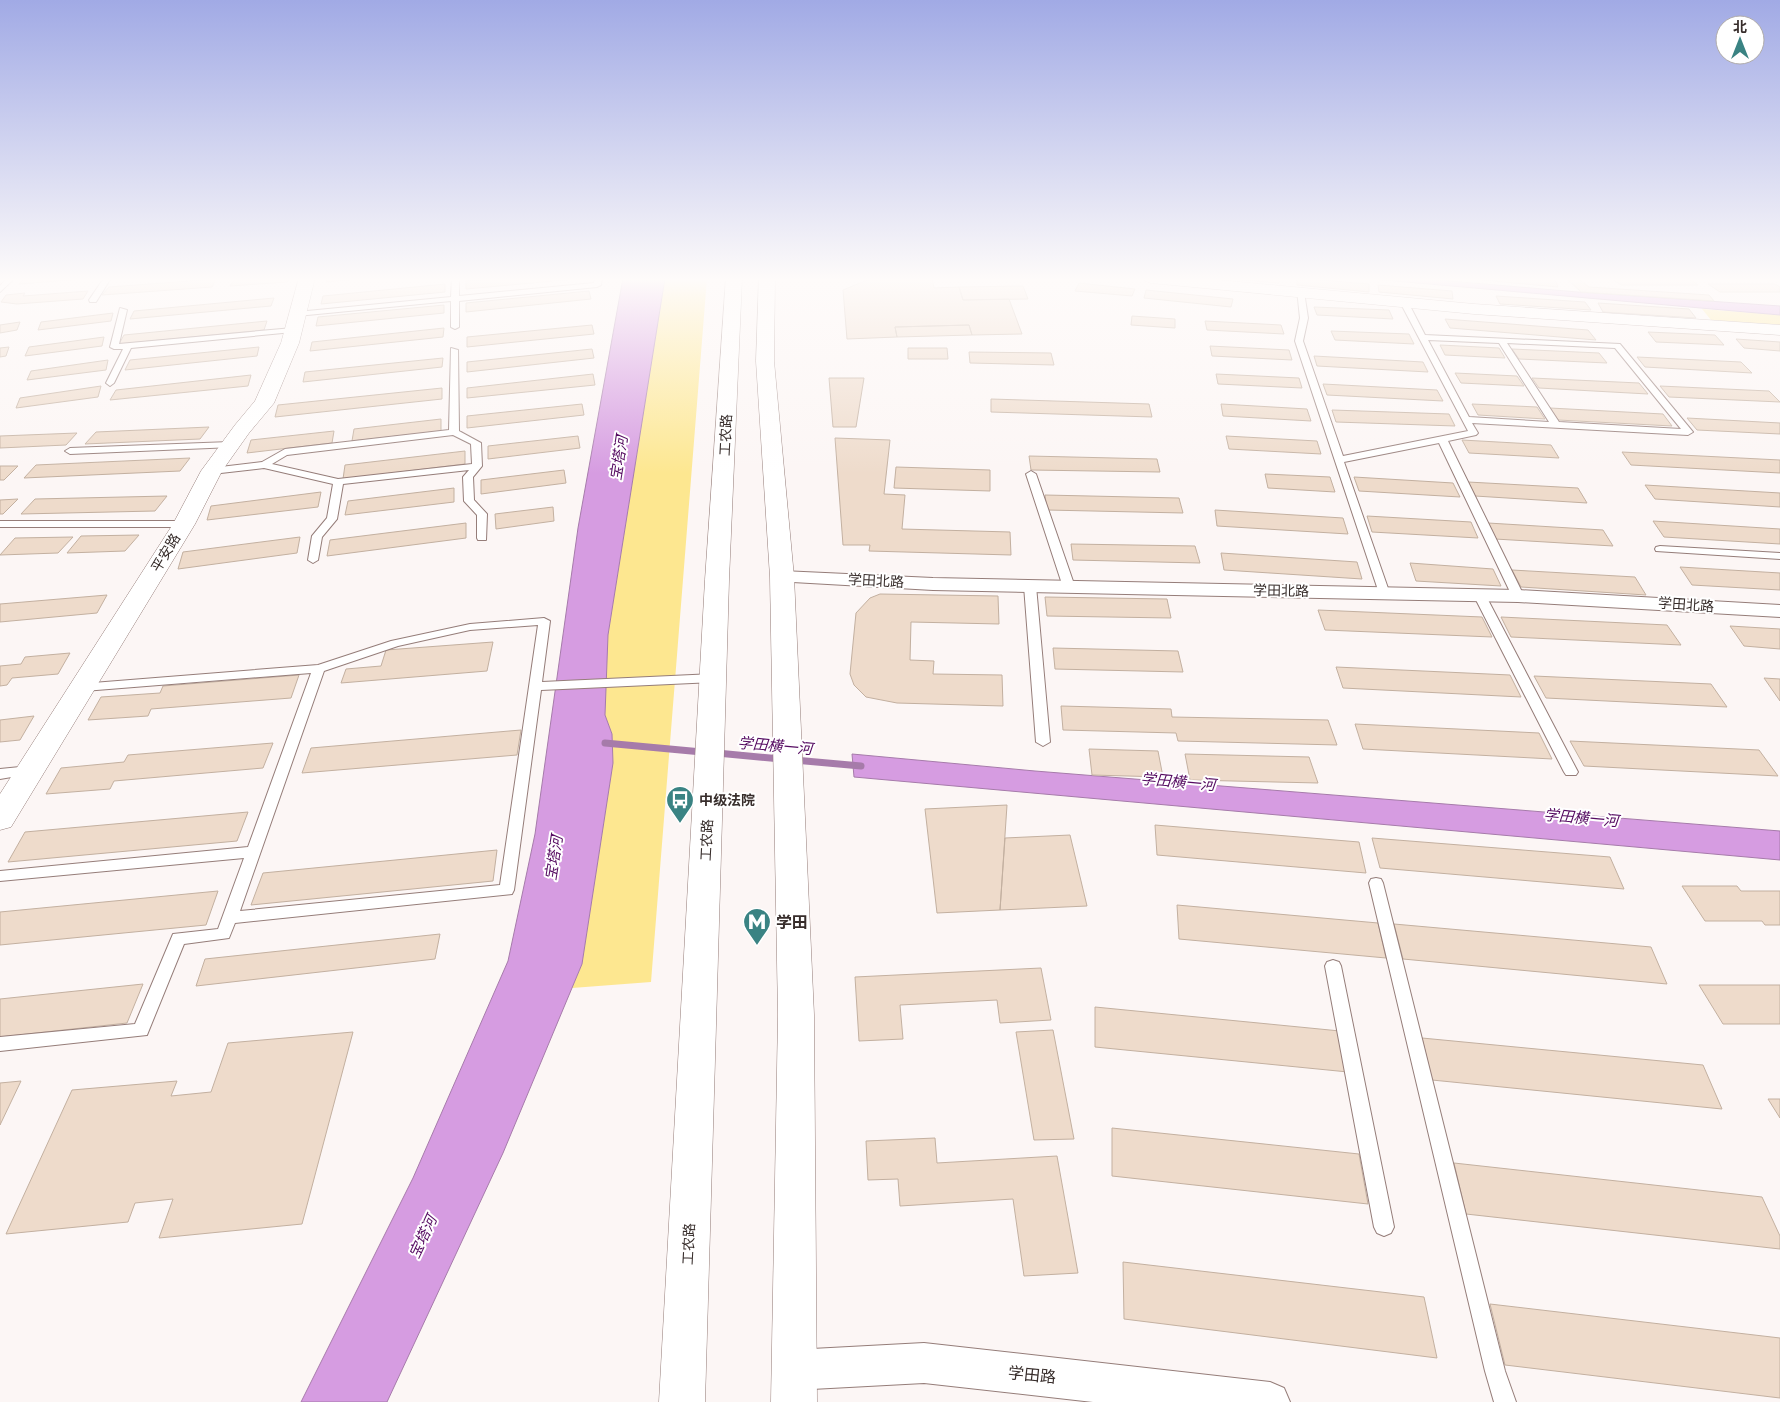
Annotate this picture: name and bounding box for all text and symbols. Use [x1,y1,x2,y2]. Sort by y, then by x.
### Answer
north arrow [1715,15,1765,65]
text: 北 [1733,19,1747,36]
street label: 工农路 [716,414,736,456]
water label: 宝塔河 [607,431,632,482]
street label: 平安路 [148,531,184,575]
street label: 学田北路 [848,571,904,591]
street label: 学田北路 [1253,582,1309,600]
street label: 学田北路 [1657,595,1715,615]
water label: 学田横一河 [737,734,816,758]
water label: 学田横一河 [1140,770,1219,794]
bus stop icon: 中级法院 [665,785,695,824]
place label: 中级法院 [699,792,755,809]
water label: 学田横一河 [1543,806,1622,830]
street label: 工农路 [697,819,717,861]
water label: 宝塔河 [542,831,567,882]
metro station icon: 学田 [742,907,772,946]
place label: 学田 [776,913,808,932]
water label: 宝塔河 [405,1210,442,1261]
street label: 工农路 [679,1223,699,1265]
street label: 学田路 [1007,1363,1057,1387]

